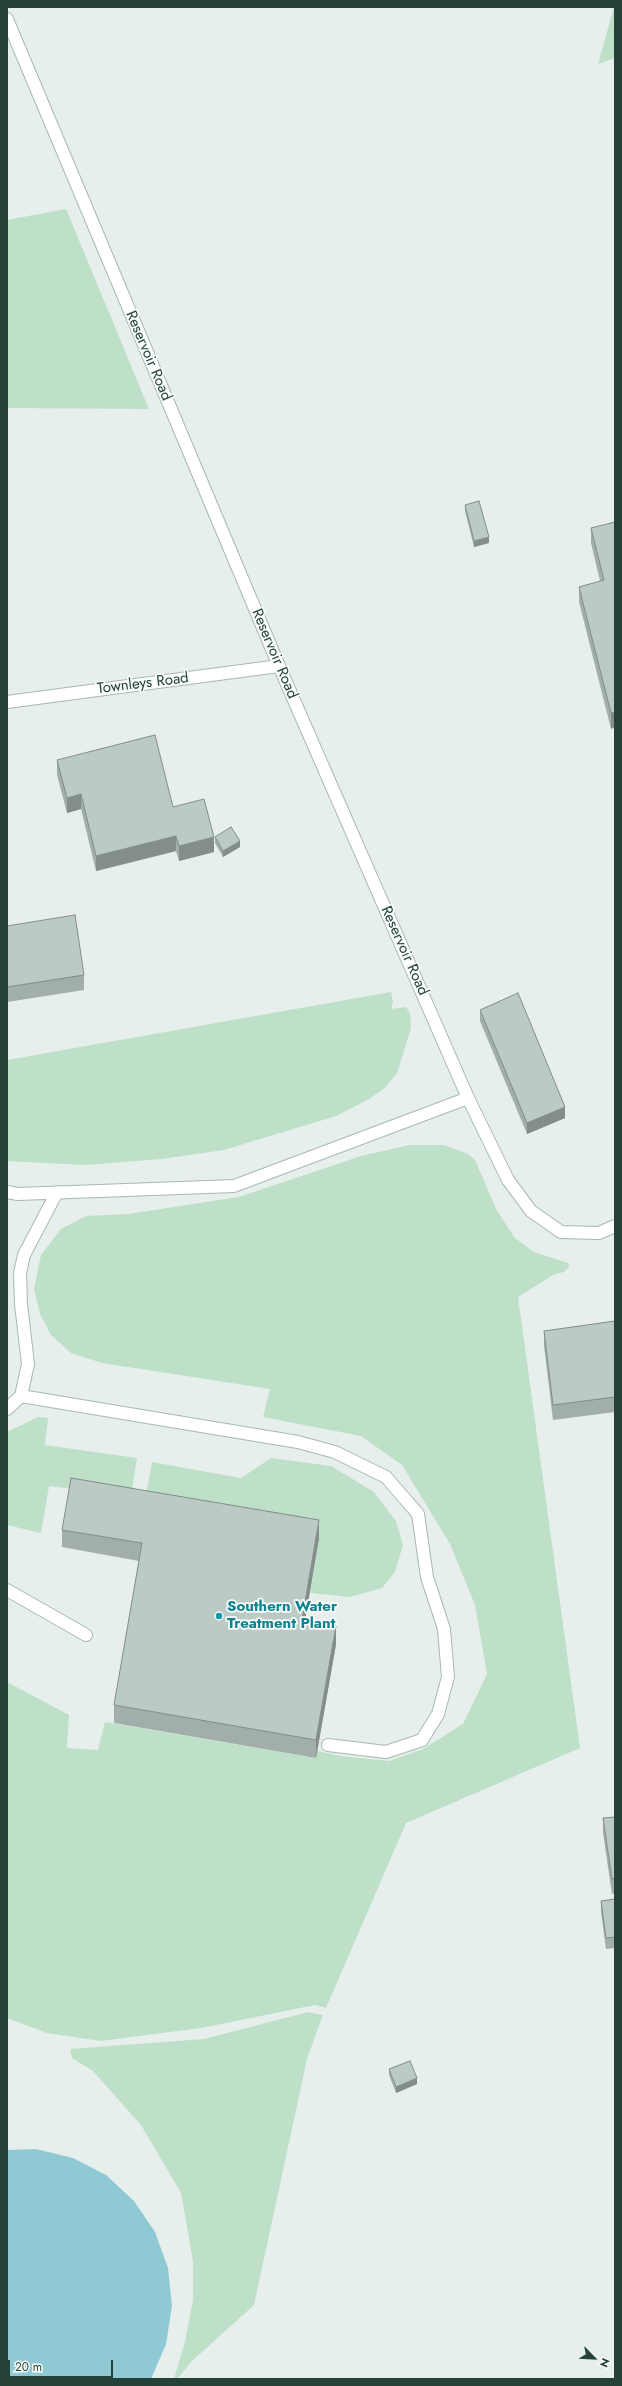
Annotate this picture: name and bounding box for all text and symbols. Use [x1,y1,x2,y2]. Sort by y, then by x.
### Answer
street label: Reservoir Road [121,308,175,404]
street label: Reservoir Road [247,606,301,702]
street label: Townleys Road [96,669,190,699]
street label: Reservoir Road [376,904,432,998]
place label: Southern Water Treatment Plant [227,1598,337,1633]
marker: Southern Water Treatment Plant [214,1611,224,1621]
north arrow [574,2338,614,2378]
scale bar [10,2352,115,2378]
text: N [596,2356,614,2370]
text: 20 m [15,2358,42,2376]

